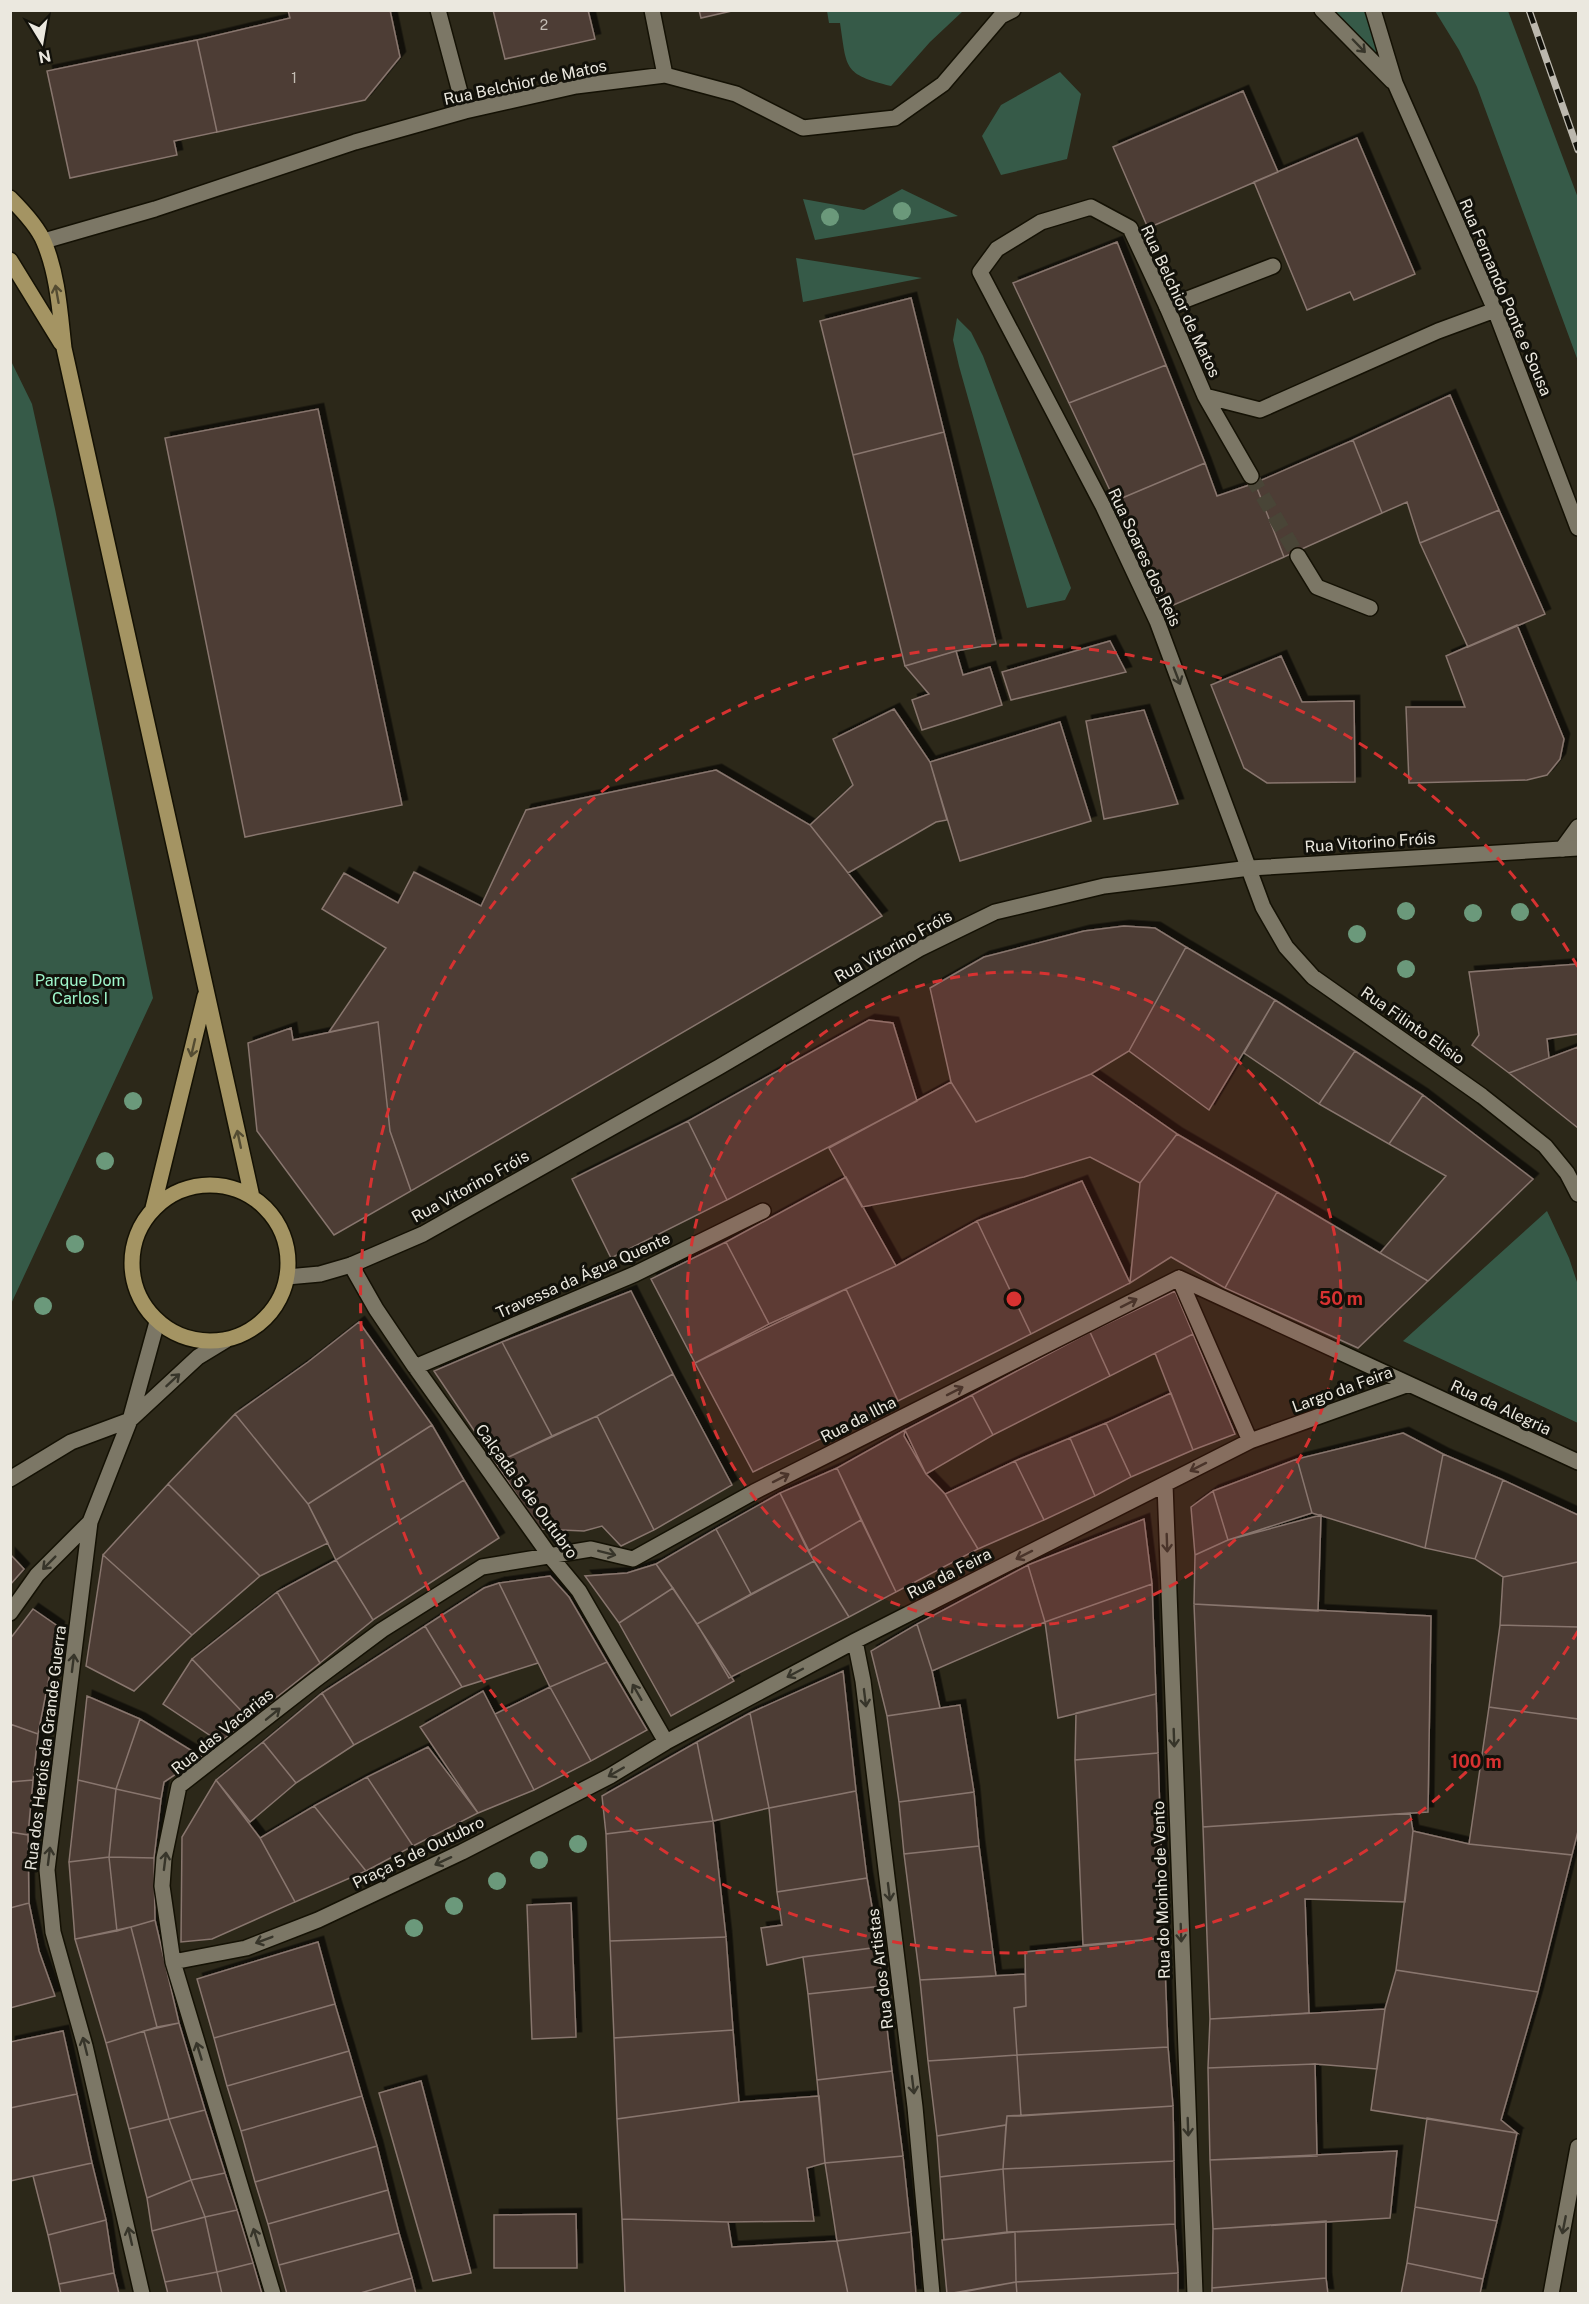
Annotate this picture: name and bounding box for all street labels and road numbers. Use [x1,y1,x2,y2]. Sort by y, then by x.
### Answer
street label: Rua Belchior de Matos [442,56,608,109]
street label: Rua Fernando Ponte e Sousa [1455,196,1556,399]
street label: Rua Belchior de Matos [1137,222,1224,380]
street label: Rua Soares dos Reis [1104,485,1185,629]
street label: Rua Vitorino Fróis [1304,828,1436,857]
street label: Rua Vitorino Fróis [831,906,955,987]
street label: Rua Filinto Elísio [1357,983,1468,1068]
street label: Rua Vitorino Fróis [408,1146,532,1227]
street label: Travessa da Água Quente [493,1228,673,1322]
street label: Largo da Feira [1289,1362,1395,1416]
street label: Rua da Alegria [1448,1376,1554,1439]
street label: Rua da Ilha [817,1392,899,1447]
street label: Calçada 5 de Outubro [471,1420,582,1562]
street label: Rua da Feira [904,1544,995,1603]
street label: Rua dos Heróis da Grande Guerra [21,1625,70,1872]
street label: Rua das Vacarias [167,1684,277,1778]
street label: Rua do Moinho de Vento [1149,1801,1174,1979]
street label: Praça 5 de Outubro [349,1812,487,1893]
street label: Rua dos Artistas [864,1907,897,2030]

